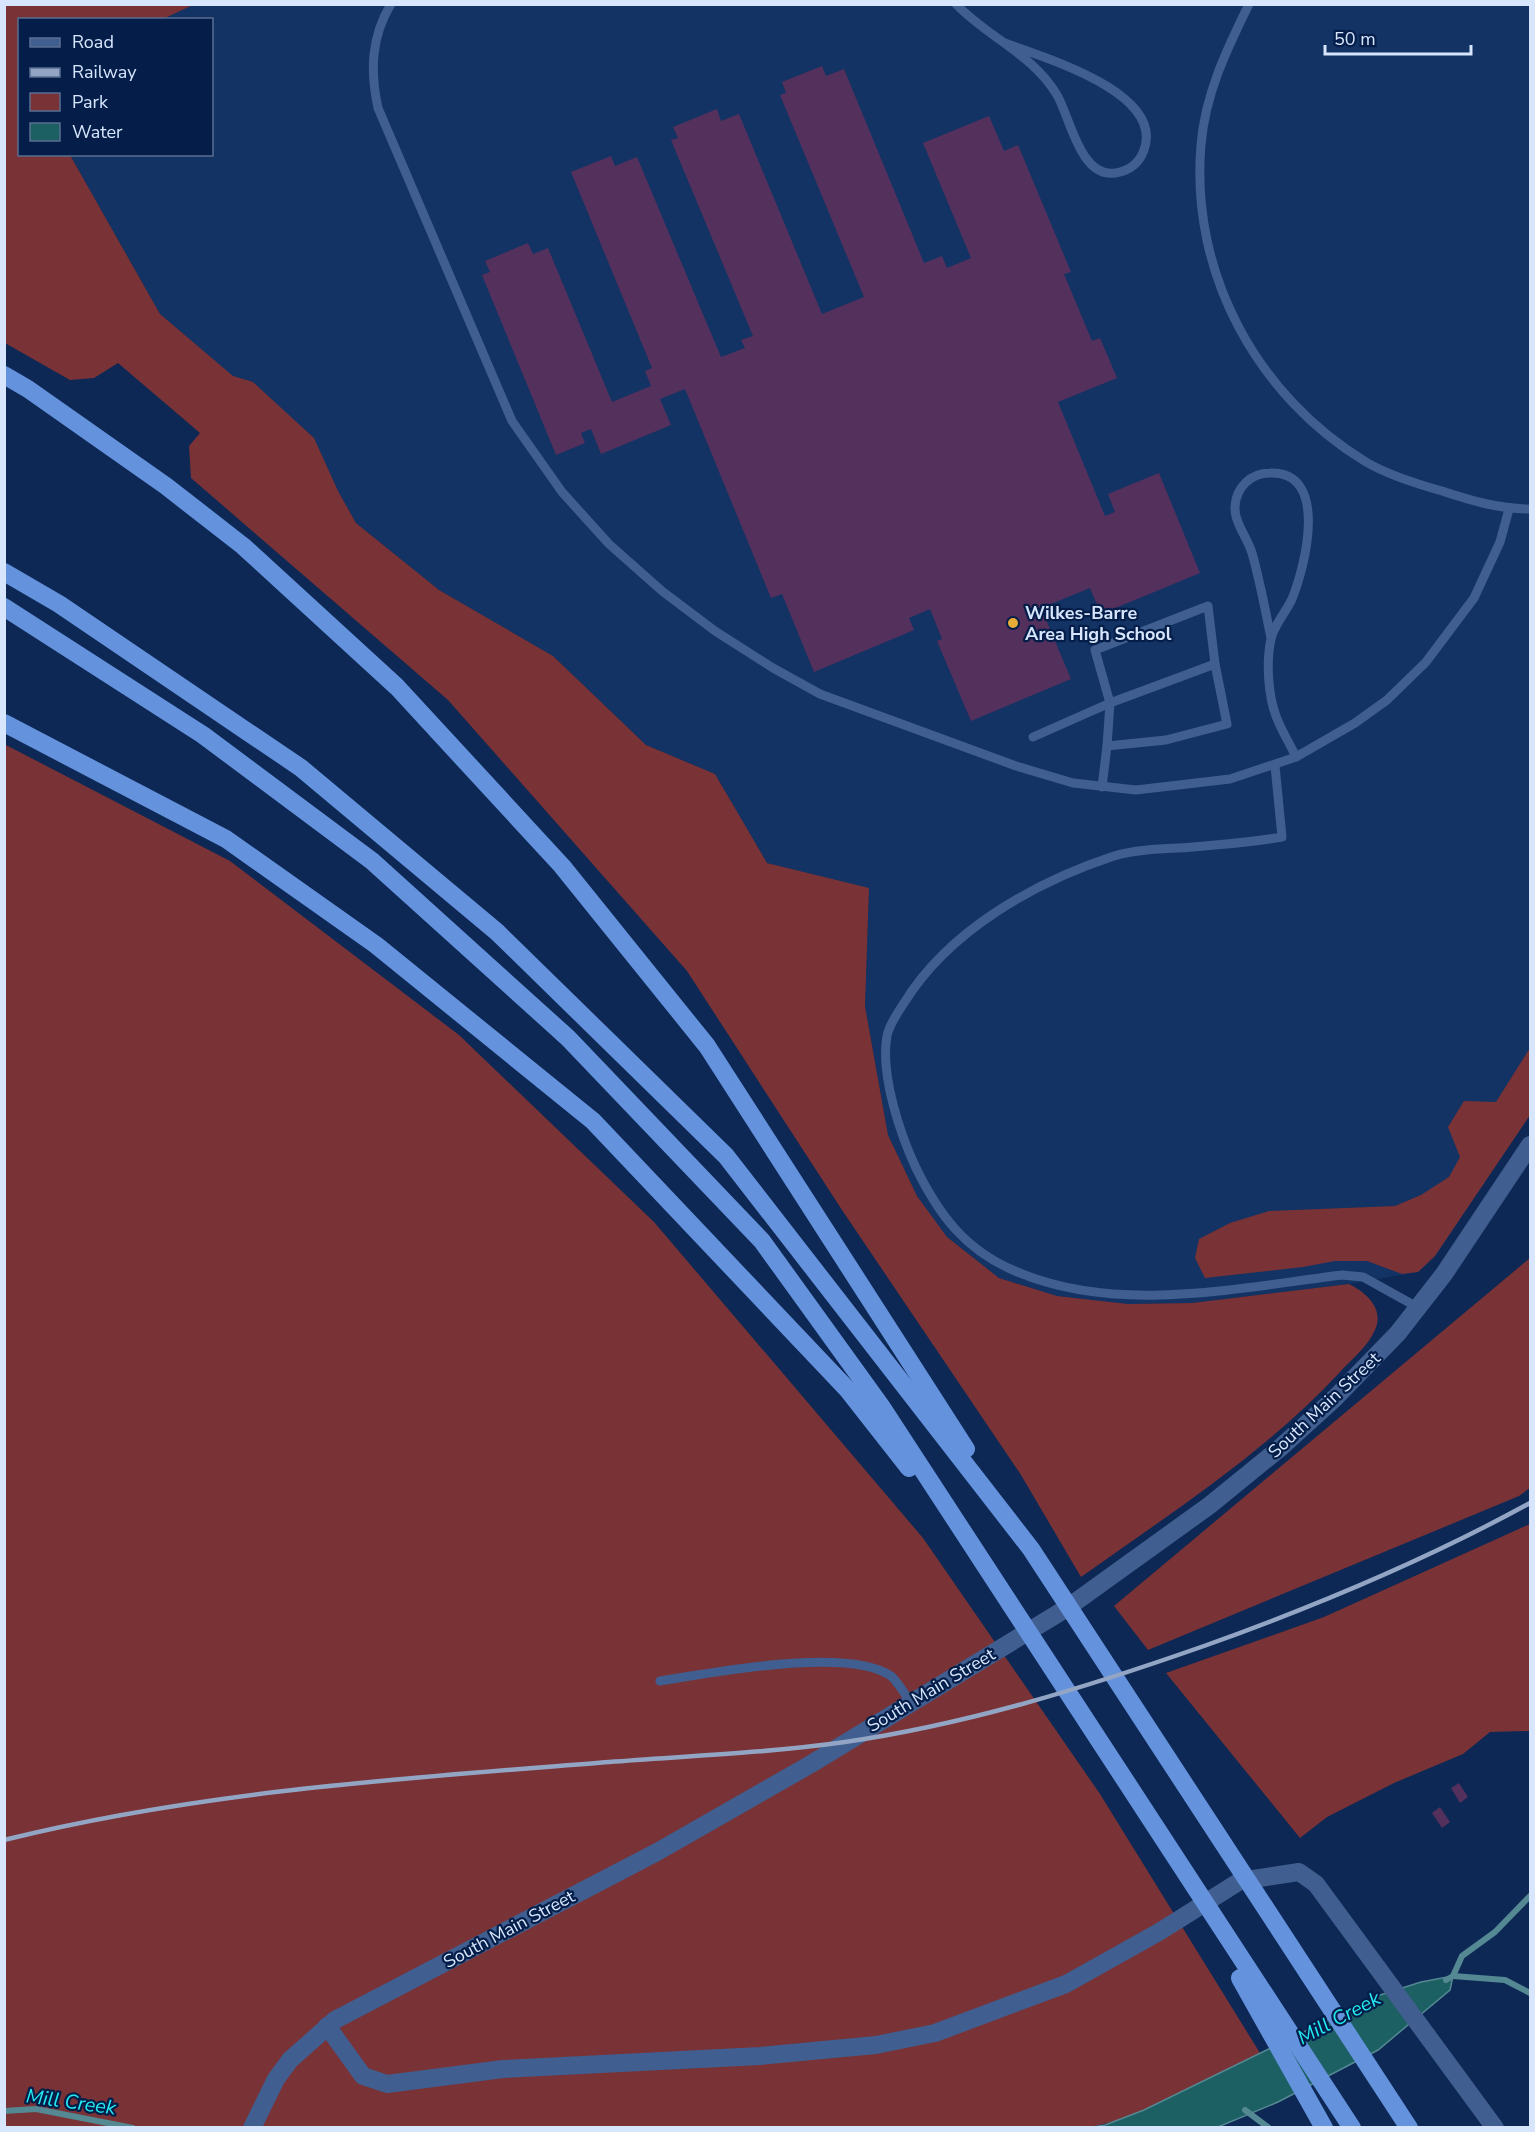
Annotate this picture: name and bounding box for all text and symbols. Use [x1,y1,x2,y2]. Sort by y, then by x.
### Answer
legend [18,18,213,156]
scale bar [1325,18,1470,56]
text: 50 m [1334,27,1376,51]
text: Road [72,30,114,54]
text: Railway [72,60,137,84]
text: Park [72,90,109,114]
text: Water [72,120,123,144]
place label: Wilkes-Barre Area High School [1025,601,1172,646]
marker: Wilkes-Barre Area High School [1006,616,1020,630]
street label: South Main Street [1263,1346,1386,1463]
street label: South Main Street [863,1642,1000,1738]
street label: South Main Street [439,1884,579,1974]
water label: Mill Creek [1293,1984,1386,2051]
water label: Mill Creek [24,2082,119,2122]

